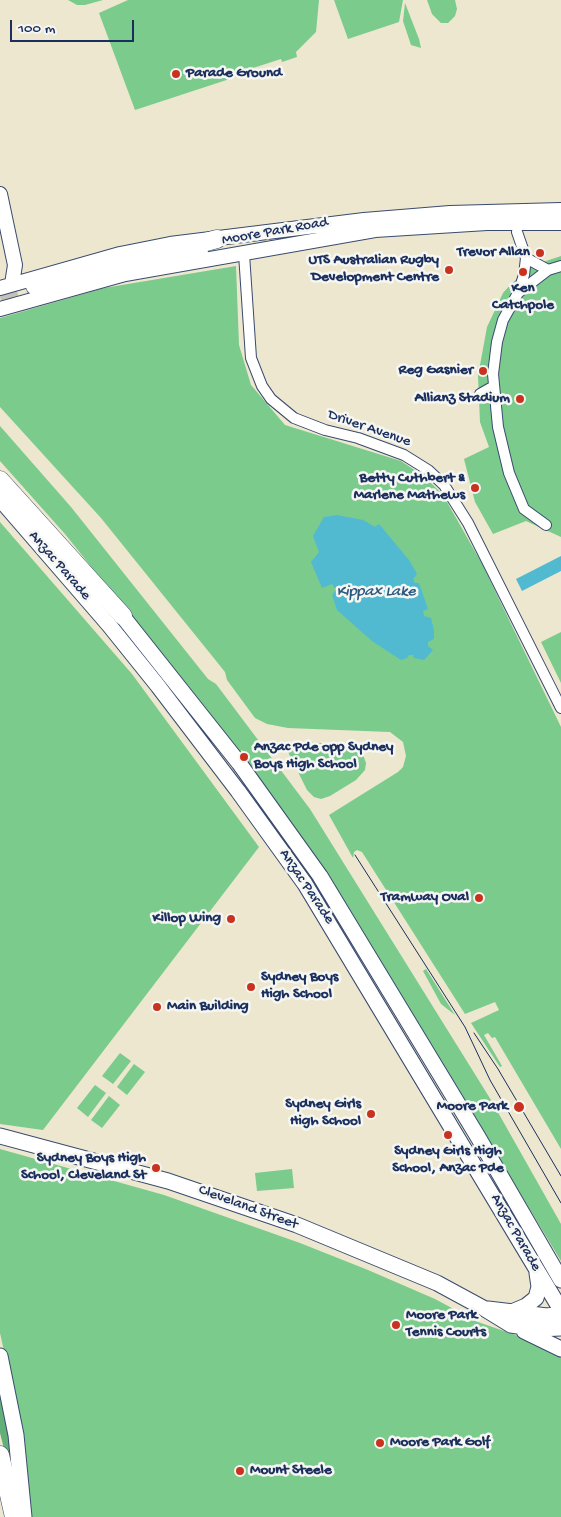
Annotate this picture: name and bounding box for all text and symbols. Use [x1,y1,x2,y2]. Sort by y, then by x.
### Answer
scale bar [12,10,136,42]
text: 100 m [18,20,55,38]
place label: Parade Ground [186,65,282,83]
marker: Parade Ground [170,68,182,80]
street label: Moore Park Road [221,214,329,250]
place label: Trevor Allan [457,244,530,262]
marker: Trevor Allan [534,247,546,259]
place label: UTS Australian Rugby Development Centre [309,252,439,287]
marker: UTS Australian Rugby Development Centre [443,264,455,276]
marker: Ken Catchpole [517,266,529,278]
place label: Ken Catchpole [492,280,554,315]
place label: Reg Gasnier [399,362,473,380]
marker: Reg Gasnier [477,365,489,377]
place label: Allianz Stadium [415,390,510,408]
marker: Allianz Stadium [514,393,526,405]
street label: Driver Avenue [325,406,413,452]
place label: Betty Cuthbert & Marlene Mathews [354,470,465,505]
marker: Betty Cuthbert & Marlene Mathews [469,482,481,494]
street label: Anzac Parade [24,528,94,604]
water label: Kippax Lake [336,583,416,603]
place label: Anzac Pde opp Sydney Boys High School [254,739,393,774]
marker: Anzac Pde opp Sydney Boys High School [238,751,250,763]
street label: Anzac Parade [274,846,338,928]
place label: Tramway Oval [381,889,469,907]
marker: Tramway Oval [473,892,485,904]
place label: Killop Wing [152,910,221,928]
marker: Killop Wing [225,913,237,925]
place label: Sydney Boys High School [261,969,338,1004]
marker: Sydney Boys High School [245,981,257,993]
place label: Main Building [167,998,249,1016]
marker: Main Building [151,1001,163,1013]
place label: Sydney Girls High School [285,1096,361,1131]
place label: Moore Park [437,1098,508,1116]
marker: Moore Park [512,1100,526,1114]
marker: Sydney Girls High School [365,1108,377,1120]
marker: Sydney Girls High School, Anzac Pde [442,1129,454,1141]
place label: Sydney Girls High School, Anzac Pde [392,1143,504,1178]
place label: Sydney Boys High School, Cleveland St [21,1150,146,1185]
marker: Sydney Boys High School, Cleveland St [150,1162,162,1174]
street label: Cleveland Street [196,1182,300,1234]
street label: Anzac Parade [486,1191,544,1275]
place label: Moore Park Tennis Courts [406,1307,486,1342]
marker: Moore Park Tennis Courts [390,1319,402,1331]
place label: Moore Park Golf [390,1434,490,1452]
marker: Moore Park Golf [374,1437,386,1449]
place label: Mount Steele [250,1462,332,1480]
marker: Mount Steele [234,1465,246,1477]

